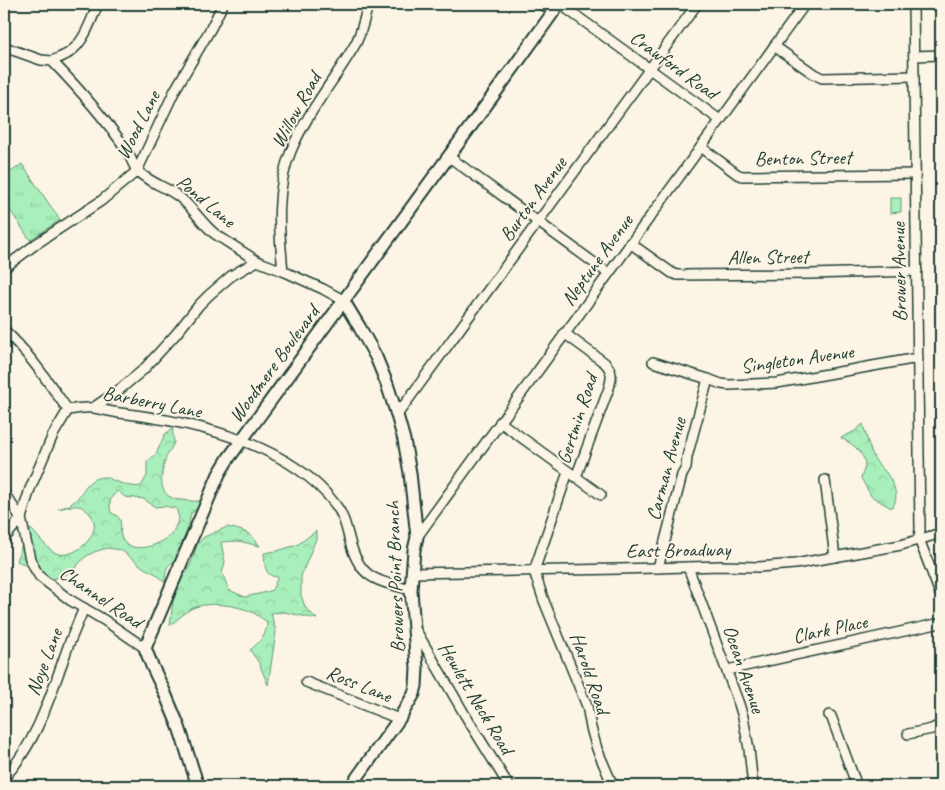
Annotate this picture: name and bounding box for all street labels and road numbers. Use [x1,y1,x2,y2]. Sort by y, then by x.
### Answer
street label: Crawford Road [625,25,725,107]
street label: Willow Road [265,65,328,152]
street label: Wood Lane [110,85,166,163]
street label: Benton Street [754,145,855,171]
street label: Burton Avenue [494,151,573,246]
street label: Pond Lane [171,169,242,234]
street label: Neptune Avenue [556,208,639,310]
street label: Brower Avenue [886,221,912,322]
street label: Allen Street [727,244,812,270]
street label: Woodmere Boulevard [223,298,327,427]
street label: Singleton Avenue [739,339,856,379]
street label: Gertmin Road [551,368,604,467]
street label: Barberry Lane [101,380,205,424]
street label: Carman Avenue [640,413,692,523]
street label: Browers Point Branch [380,499,410,653]
street label: East Broadway [626,537,732,563]
street label: Channel Road [55,560,150,636]
street label: Clark Place [791,609,871,649]
street label: Ocean Avenue [717,622,771,718]
street label: Noye Lane [20,624,69,699]
street label: Harold Road [564,629,617,720]
street label: Hewlett Neck Road [433,637,521,761]
street label: Ross Lane [323,660,397,709]

